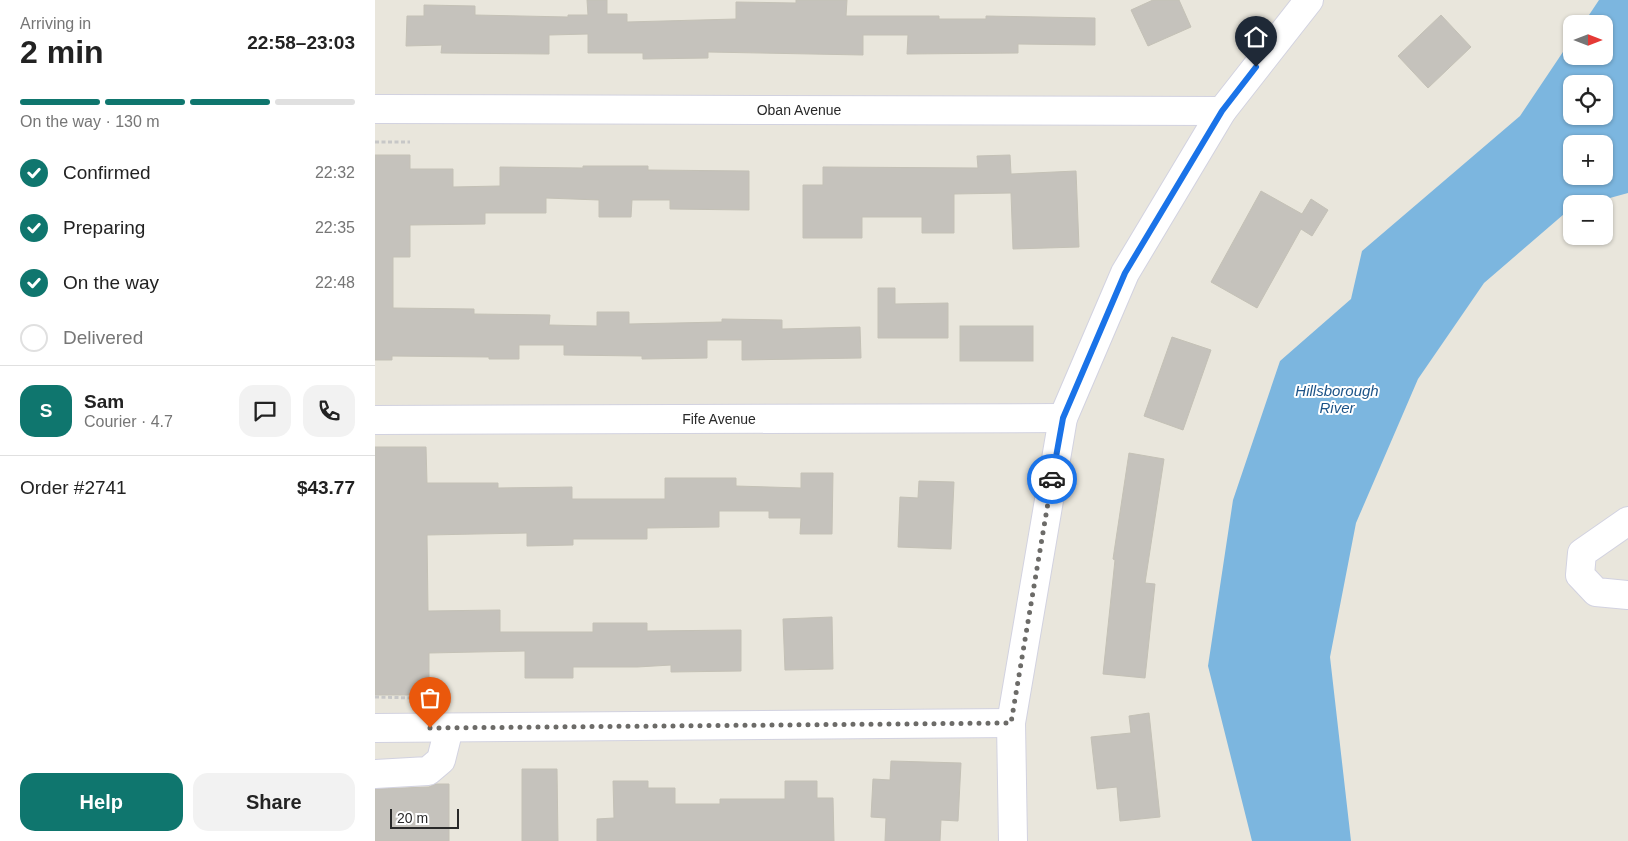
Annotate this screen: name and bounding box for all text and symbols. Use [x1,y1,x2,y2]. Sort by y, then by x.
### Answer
text: Arriving in [20,15,91,32]
north arrow [1563,15,1613,65]
map controls [1563,15,1613,245]
pin [1235,16,1277,67]
icon: home [1242,23,1270,51]
text: 22:58–23:03 [247,32,355,53]
text: 2 min [20,34,104,70]
button: locate [1563,75,1613,125]
street label: Oban Avenue [757,102,842,118]
text: On the way · 130 m [20,113,160,130]
button: + [1563,135,1613,185]
icon: check [20,159,48,187]
text: Confirmed [63,162,151,183]
text: 22:32 [315,164,355,181]
button: − [1563,195,1613,245]
icon: check [20,214,48,242]
text: Preparing [63,217,145,238]
text: 22:35 [315,219,355,236]
icon: check [20,269,48,297]
text: On the way [63,272,159,293]
text: 22:48 [315,274,355,291]
text: Delivered [63,327,143,348]
water label: Hillsborough River [1295,382,1379,416]
button: chat [239,385,291,437]
button: phone [303,385,355,437]
text: Sam [84,391,124,412]
text: S [40,400,52,421]
street label: Fife Avenue [682,411,756,427]
text: Courier · 4.7 [84,413,173,430]
courier [1027,454,1077,504]
icon: car [1038,465,1066,493]
text: Order #2741 [20,477,127,498]
text: $43.77 [297,477,355,498]
pin [409,677,451,728]
icon: bag [416,684,444,712]
button: Help [20,773,183,831]
button: Share [193,773,355,831]
scale bar [390,806,459,829]
text: 20 m [397,810,428,826]

